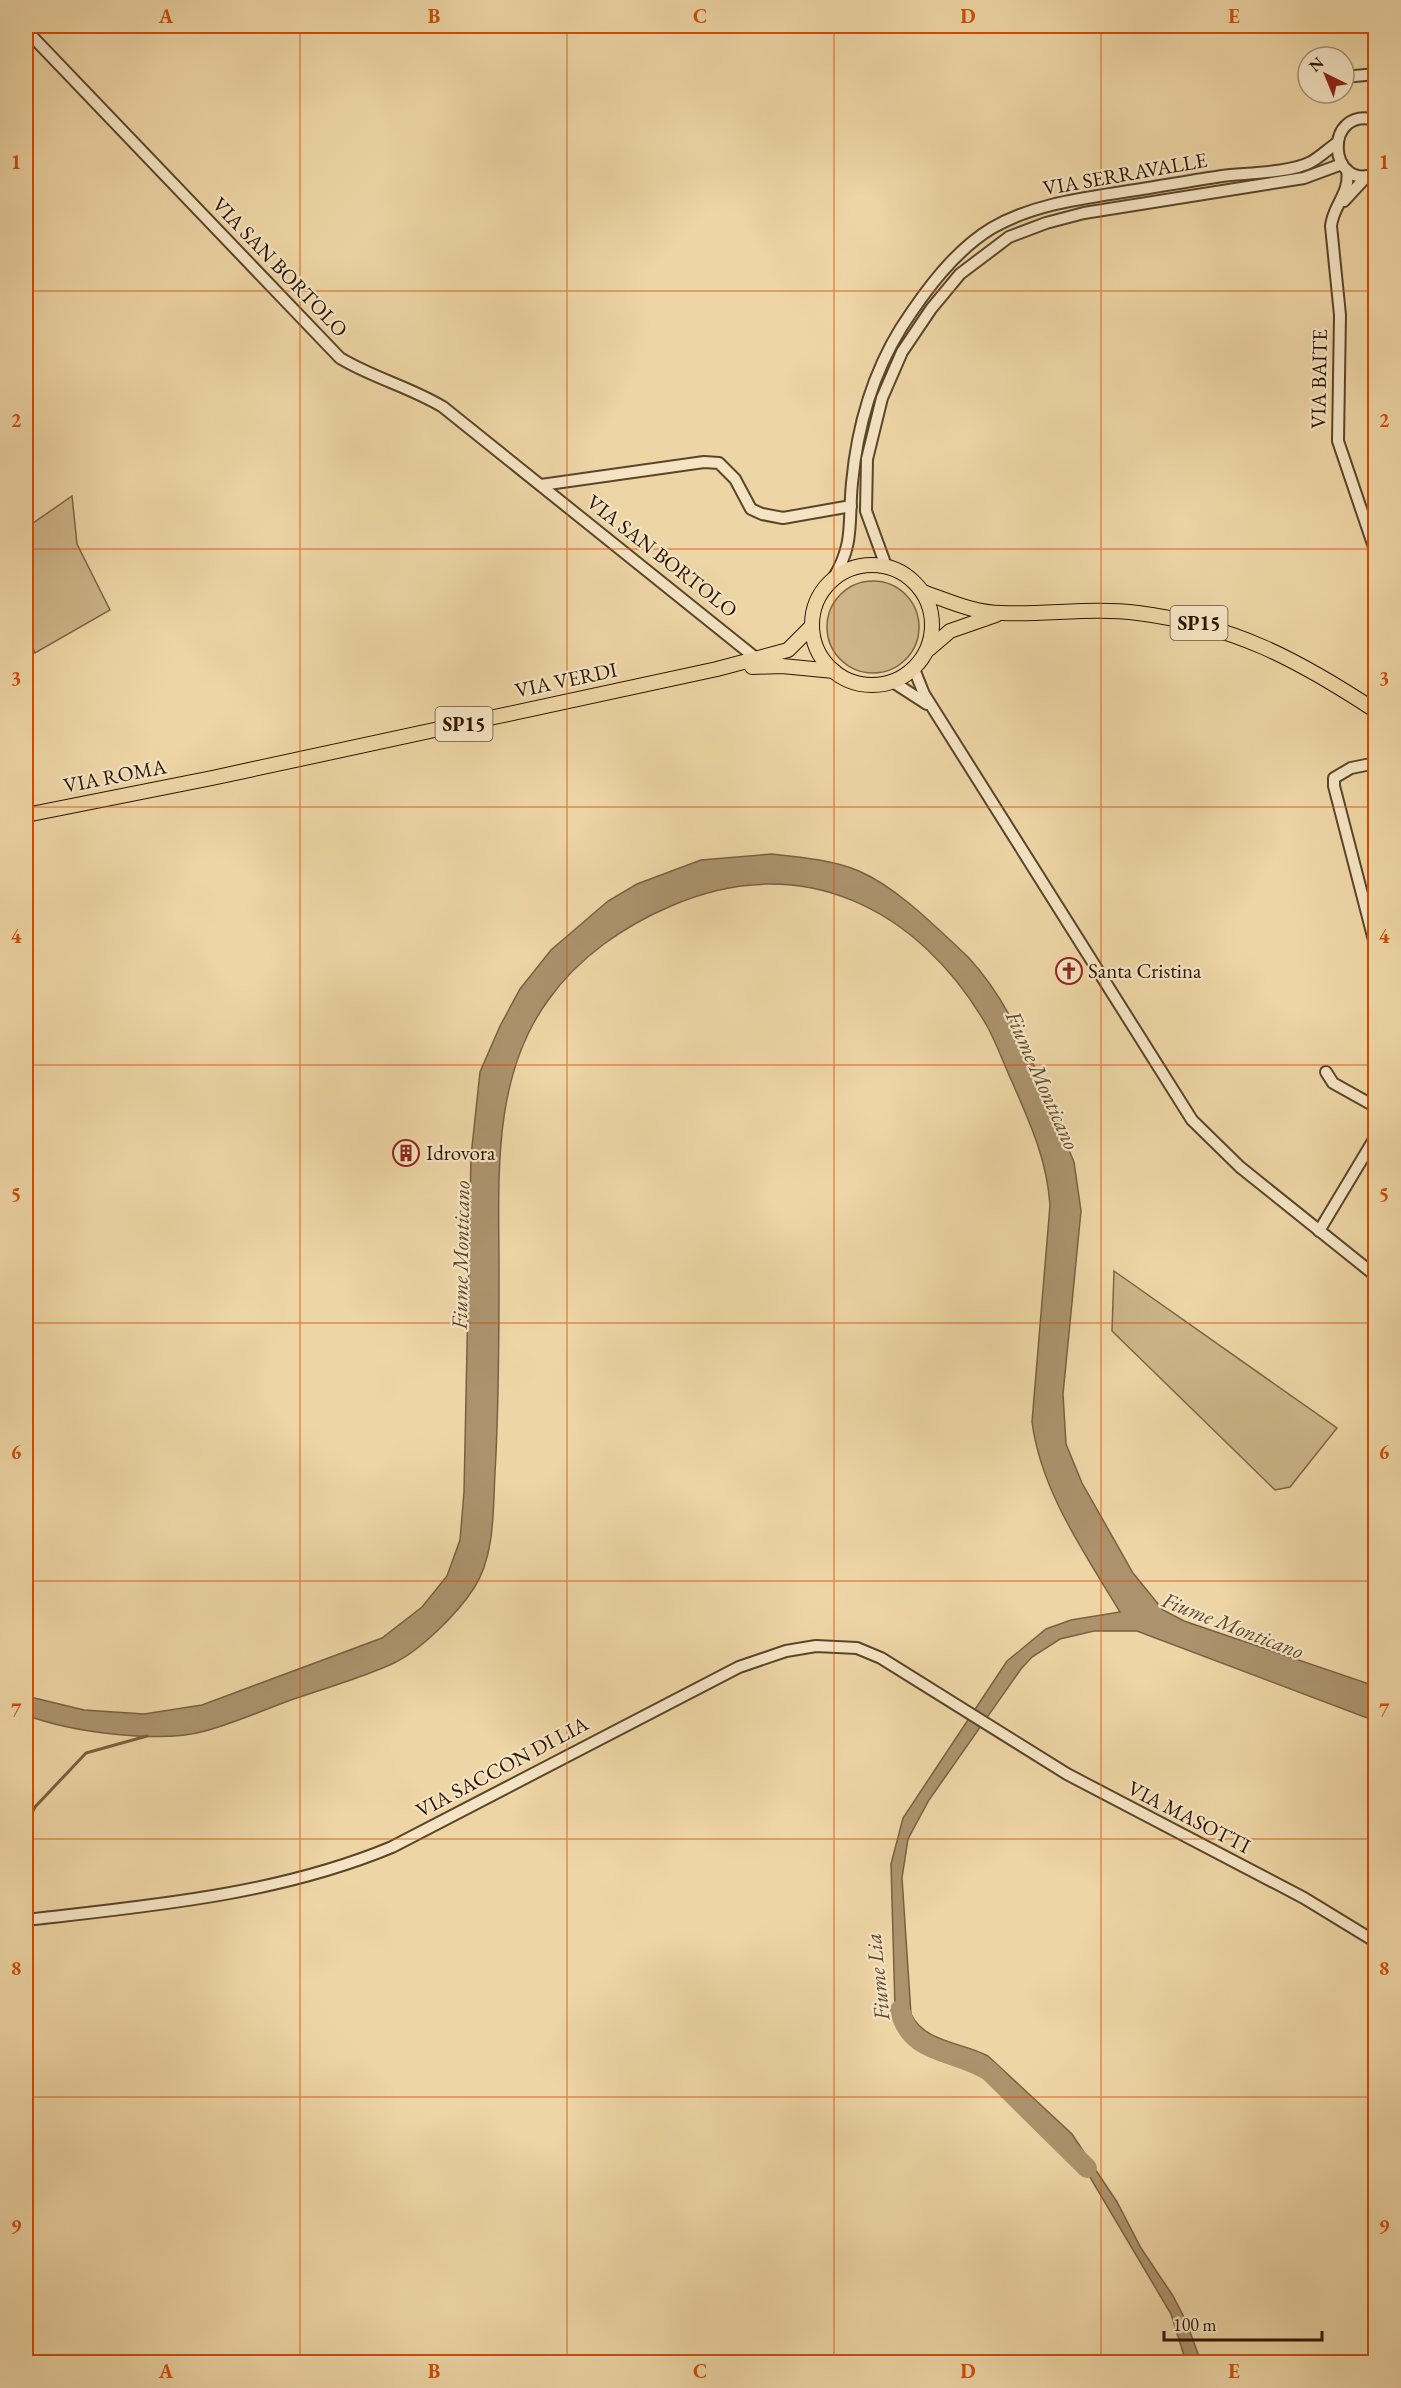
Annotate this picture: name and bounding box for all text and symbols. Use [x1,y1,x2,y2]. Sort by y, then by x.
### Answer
text: A [158,3,174,29]
text: B [428,3,440,29]
text: C [693,3,707,29]
text: D [960,3,976,29]
text: E [1228,3,1240,29]
north arrow [1296,45,1356,105]
text: N [1304,52,1328,76]
street label: VIA SERRAVALLE [1041,146,1209,201]
text: 1 [11,149,21,175]
text: 1 [1379,149,1389,175]
street label: VIA SAN BORTOLO [207,191,354,342]
street label: VIA BAITE [1304,329,1333,429]
text: 2 [11,407,22,433]
text: 2 [1379,407,1390,433]
street label: VIA SAN BORTOLO [581,488,743,623]
road number: SP15 [1170,606,1228,640]
street label: VIA VERDI [512,656,620,704]
text: 3 [11,665,21,691]
text: 3 [1379,665,1389,691]
road number: SP15 [436,707,492,741]
street label: VIA ROMA [61,752,169,799]
text: 4 [11,923,22,949]
text: 4 [1379,923,1390,949]
church icon: Santa Cristina [1054,956,1084,986]
place label: Santa Cristina [1088,957,1202,984]
water label: Fiume Monticano [999,1005,1086,1154]
building icon: Idrovora [391,1138,421,1168]
place label: Idrovora [426,1139,496,1166]
water label: Fiume Monticano [445,1180,476,1331]
text: 5 [11,1181,21,1207]
text: 5 [1379,1181,1389,1207]
text: 6 [11,1439,22,1465]
text: 6 [1379,1439,1390,1465]
water label: Fiume Monticano [1157,1585,1308,1666]
text: 7 [11,1697,22,1723]
text: 7 [1379,1697,1390,1723]
street label: VIA SACCON DI LIA [411,1709,593,1823]
street label: VIA MASOTTI [1123,1774,1255,1859]
water label: Fiume Lia [858,1932,897,2023]
text: 8 [11,1955,21,1981]
text: 8 [1379,1955,1389,1981]
text: 9 [11,2213,22,2239]
text: 9 [1379,2213,1390,2239]
scale bar [1164,2304,1322,2342]
text: 100 m [1173,2313,1217,2336]
text: A [158,2358,174,2384]
text: B [428,2358,440,2384]
text: C [693,2358,707,2384]
text: D [960,2358,976,2384]
text: E [1228,2358,1240,2384]

